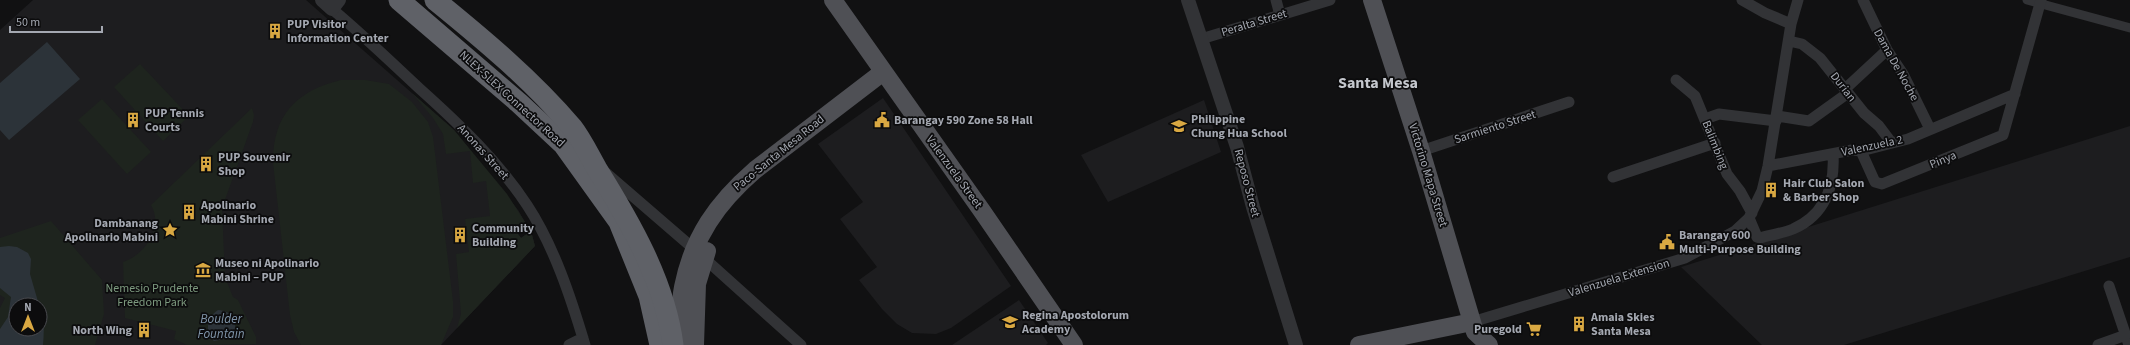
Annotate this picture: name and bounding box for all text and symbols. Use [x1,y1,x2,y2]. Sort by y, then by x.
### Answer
street label: Peralta Street [1219,5,1289,41]
scale bar [10,8,102,34]
text: 50 m [16,14,40,31]
place label: PUP Visitor Information Center [287,16,389,47]
building icon: PUP Visitor Information Center [266,22,284,40]
street label: Dama De Noche [1869,26,1923,104]
street label: NLEX-SLEX Connector Road [455,47,569,151]
street label: Durian [1826,69,1860,105]
district label: Santa Mesa [1338,72,1418,94]
place label: PUP Tennis Courts [145,105,204,136]
street label: Sarmiento Street [1452,106,1538,148]
building icon: PUP Tennis Courts [124,111,142,129]
street label: Paco-Santa Mesa Road [730,111,828,195]
public building icon: Barangay 590 Zone 58 Hall [873,111,891,129]
place label: Philippine Chung Hua School [1191,111,1287,142]
place label: Barangay 590 Zone 58 Hall [894,112,1033,129]
school or university icon: Philippine Chung Hua School [1170,117,1188,135]
street label: Balimbing [1698,118,1732,172]
street label: Anonas Street [453,120,513,184]
street label: Victorino Mapa Street [1404,121,1452,229]
street label: Valenzuela 2 [1840,131,1904,161]
street label: Valenzuela Street [922,132,986,212]
street label: Reposo Street [1230,147,1264,219]
street label: Pinya [1927,147,1959,173]
place label: PUP Souvenir Shop [218,149,290,180]
building icon: PUP Souvenir Shop [197,155,215,173]
place label: Hair Club Salon & Barber Shop [1783,175,1864,206]
building icon: Hair Club Salon & Barber Shop [1762,181,1780,199]
place label: Apolinario Mabini Shrine [200,197,274,228]
building icon: Apolinario Mabini Shrine [180,203,198,221]
place label: Dambanang Apolinario Mabini [64,215,159,246]
place label: Community Building [472,220,535,251]
place icon: Dambanang Apolinario Mabini [161,221,179,239]
building icon: Community Building [451,226,469,244]
place label: Barangay 600 Multi-Purpose Building [1679,227,1801,258]
public building icon: Barangay 600 Multi-Purpose Building [1658,233,1676,251]
place label: Museo ni Apolinario Mabini – PUP [215,255,320,286]
street label: Valenzuela Extension [1566,255,1672,301]
museum icon: Museo ni Apolinario Mabini – PUP [194,261,212,279]
park label: Nemesio Prudente Freedom Park [105,280,199,311]
north arrow [8,297,48,337]
text: N [24,300,32,315]
place label: Regina Apostolorum Academy [1021,307,1129,338]
place label: Amaia Skies Santa Mesa [1590,309,1655,340]
water label: Boulder Fountain [197,310,245,343]
school or university icon: Regina Apostolorum Academy [1001,313,1019,331]
building icon: Amaia Skies Santa Mesa [1570,315,1588,333]
supermarket icon: Puregold [1525,320,1543,338]
building icon: North Wing [135,321,153,339]
place label: Puregold [1474,321,1522,338]
place label: North Wing [72,322,133,339]

